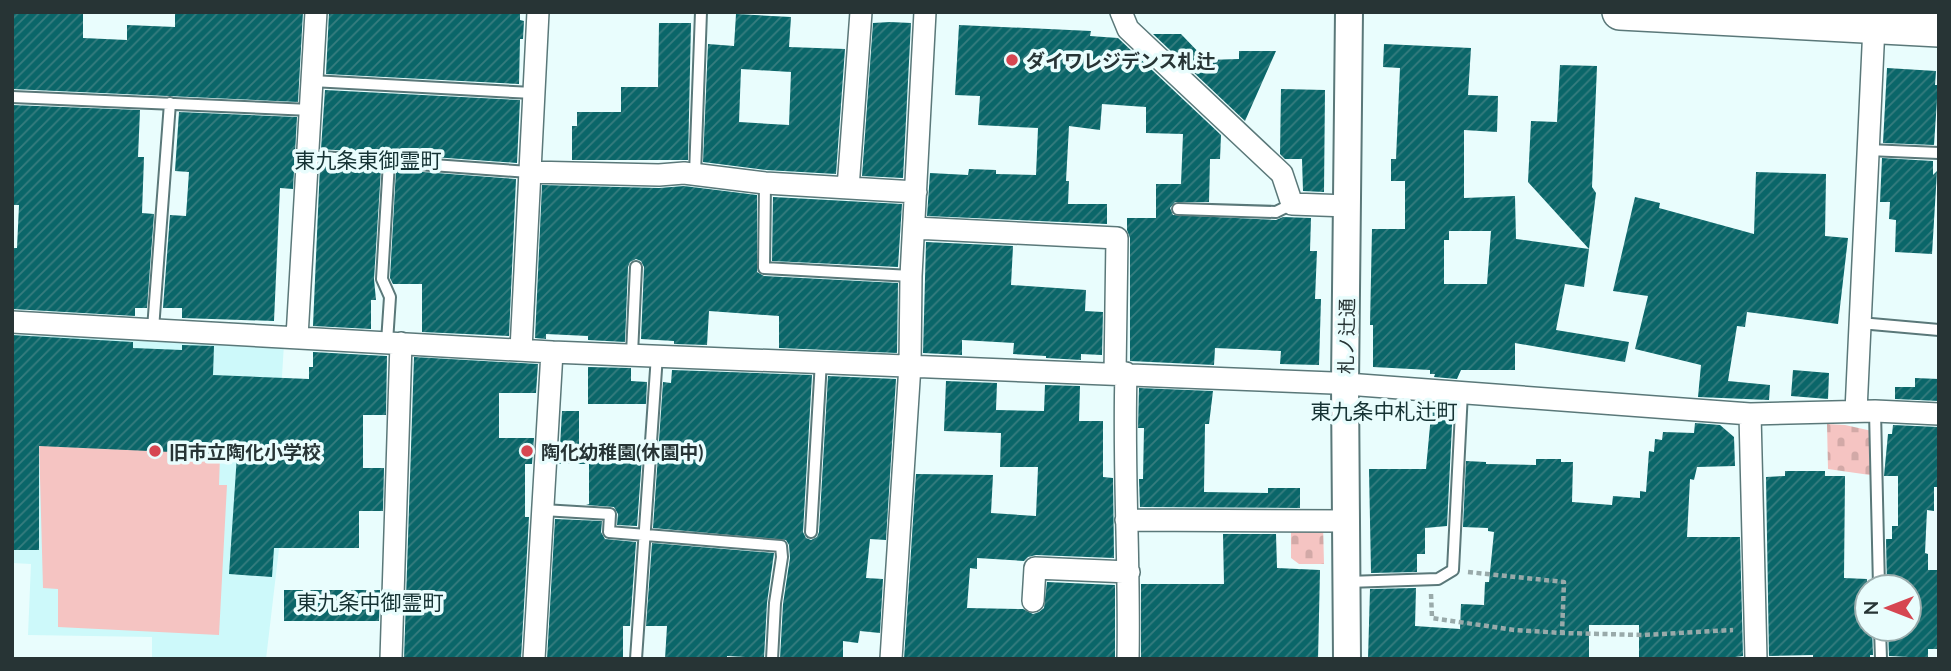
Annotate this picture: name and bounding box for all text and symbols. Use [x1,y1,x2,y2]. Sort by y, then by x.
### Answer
place label: ダイワレジデンス札辻 [1026,49,1216,72]
marker: ダイワレジデンス札辻 [1004,52,1020,68]
district label: 東九条東御霊町 [295,147,442,172]
street label: 札ノ辻通 [1334,298,1358,374]
district label: 東九条中札辻町 [1311,398,1458,423]
place label: 旧市立陶化小学校 [169,440,321,463]
place label: 陶化幼稚園(休園中) [541,440,703,463]
marker: 旧市立陶化小学校 [147,443,163,459]
marker: 陶化幼稚園(休園中) [519,443,535,459]
north arrow [1853,573,1923,643]
district label: 東九条中御霊町 [297,589,444,614]
text: N [1859,601,1882,615]

